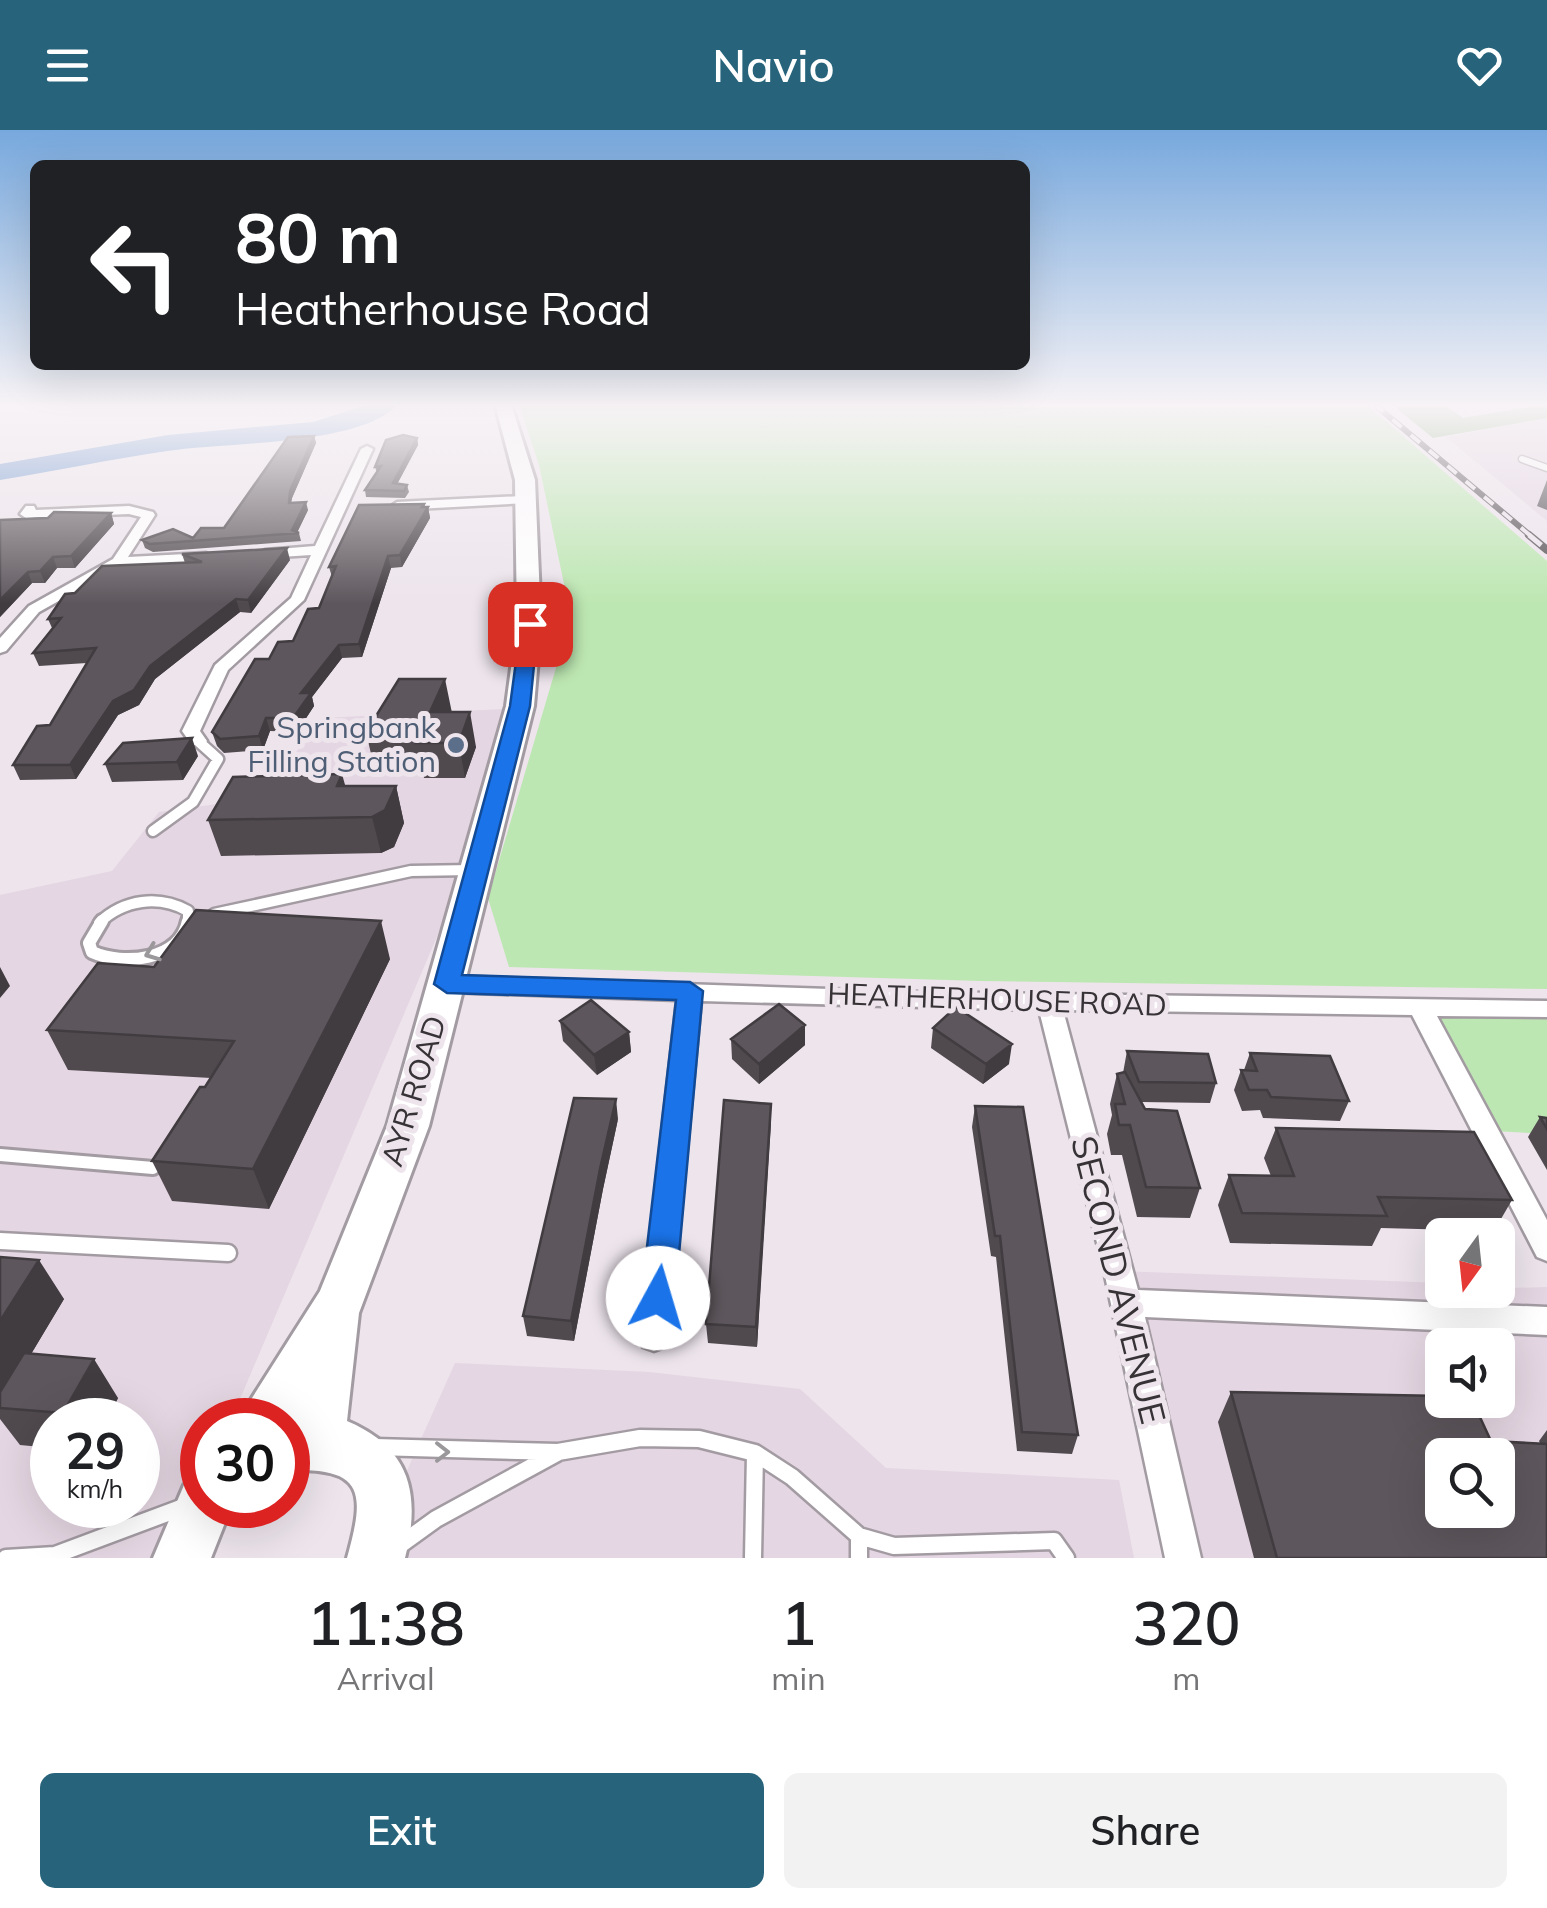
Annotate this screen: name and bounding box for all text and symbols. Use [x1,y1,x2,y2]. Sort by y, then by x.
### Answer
text: Navio [712,37,835,93]
icon: menu [40,38,95,93]
icon: heart [1452,38,1507,93]
text: 80 m [235,193,401,281]
icon: left [70,200,200,330]
text: Heatherhouse Road [235,280,651,336]
pin [488,582,573,667]
icon: arrive [503,597,558,652]
place label: Springbank Filling Station [248,708,437,780]
marker: Springbank Filling Station [445,734,467,756]
one-way arrow [144,941,162,961]
street label: HEATHERHOUSE ROAD [827,974,1167,1024]
street label: AYR ROAD [372,1011,454,1170]
street label: SECOND AVENUE [1062,1131,1176,1428]
north arrow [1425,1218,1515,1308]
map controls [1425,1218,1515,1528]
position arrow [606,1246,710,1350]
button: sound [1425,1328,1515,1418]
speed limit sign: 30 [180,1398,310,1528]
text: 29 [65,1419,125,1482]
button: search [1425,1438,1515,1528]
one-way arrow [434,1441,450,1462]
text: km/h [67,1473,123,1504]
text: 11:38 [307,1585,465,1660]
text: 1 [781,1585,817,1660]
text: 320 [1132,1585,1240,1660]
text: Arrival [337,1658,435,1698]
text: min [771,1658,826,1698]
text: m [1172,1658,1200,1698]
button: Exit [40,1773,764,1888]
button: Share [784,1773,1507,1888]

